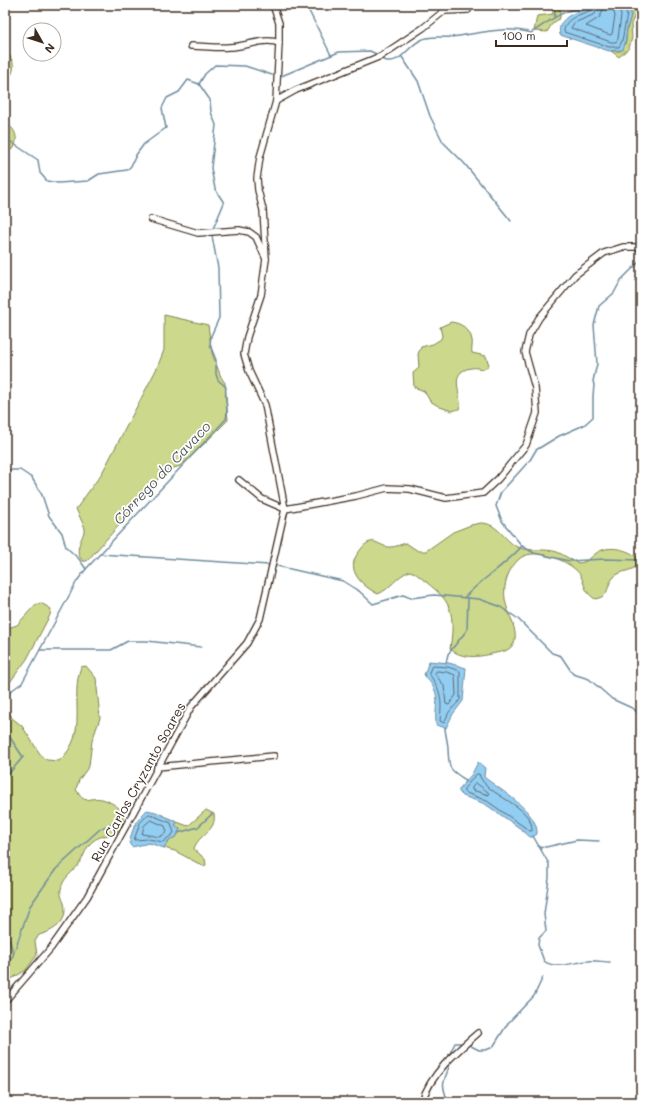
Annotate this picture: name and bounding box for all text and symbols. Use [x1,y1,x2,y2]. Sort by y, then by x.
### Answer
north arrow [22,22,62,62]
scale bar [496,22,567,48]
text: 100 m [502,27,536,43]
text: N [42,41,59,57]
water label: Córrego do Cavaco [109,417,215,528]
street label: Rua Carlos Cryzanto Soares [87,699,189,865]

